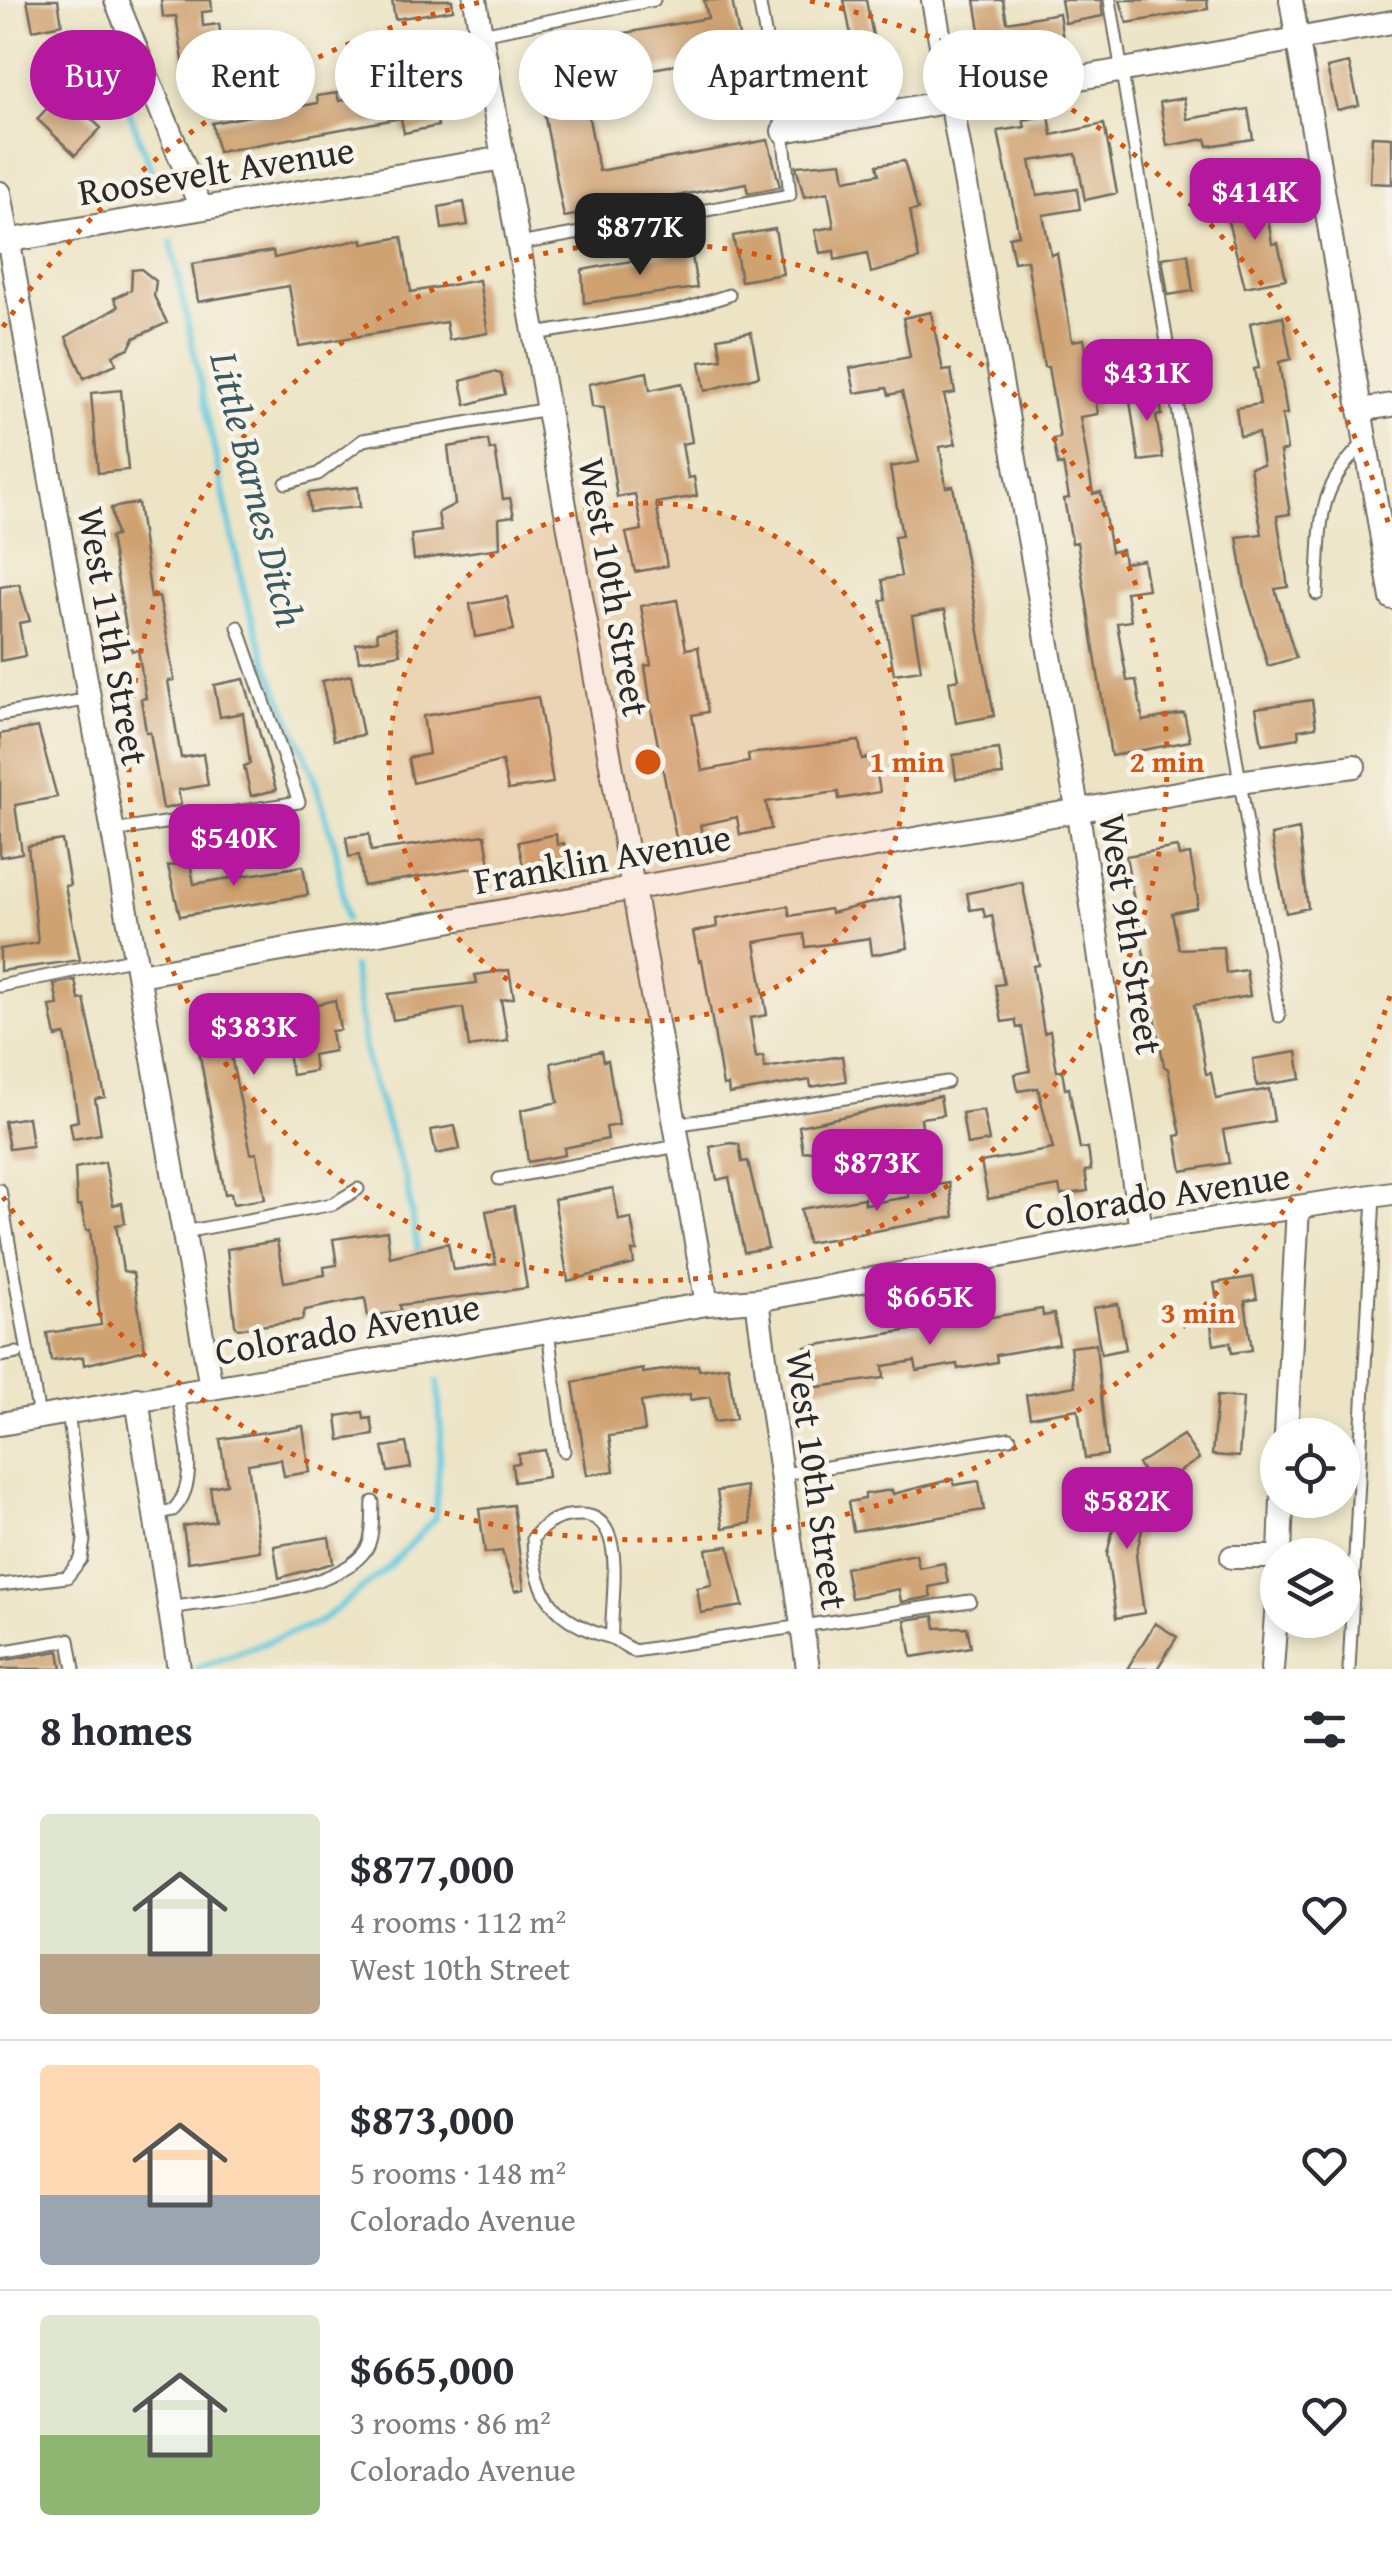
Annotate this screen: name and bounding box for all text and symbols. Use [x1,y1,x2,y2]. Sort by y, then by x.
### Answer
chip: Buy [30,30,156,120]
chip: Rent [176,30,315,120]
chip: Filters [335,30,499,120]
chip: New [519,30,653,120]
chip: Apartment [673,30,903,120]
chip: House [923,30,1084,120]
street label: Roosevelt Avenue [74,121,358,219]
pin: $414K [1185,158,1325,243]
text: $414K [1212,167,1298,214]
pin: $877K [570,193,710,278]
text: $877K [597,202,683,249]
pin: $431K [1077,339,1217,424]
water label: Little Barnes Ditch [195,344,321,633]
text: $431K [1104,348,1190,395]
street label: West 10th Street [565,453,665,721]
street label: West 11th Street [64,502,164,770]
text: 1 min [870,739,945,783]
text: 2 min [1130,739,1205,783]
centre of rings [630,744,666,780]
pin: $540K [164,804,304,889]
street label: Franklin Avenue [469,808,735,908]
street label: West 9th Street [1085,810,1179,1058]
text: $540K [191,813,277,860]
pin: $383K [184,993,324,1078]
text: $383K [211,1002,297,1049]
pin: $873K [807,1129,947,1214]
text: $873K [834,1138,920,1185]
street label: Colorado Avenue [1020,1146,1294,1244]
pin: $665K [860,1263,1000,1348]
text: $665K [887,1272,973,1319]
street label: Colorado Avenue [210,1277,484,1379]
text: 3 min [1161,1290,1236,1334]
street label: West 10th Street [772,1347,864,1613]
map controls [1260,1418,1360,1638]
button: locate [1260,1418,1360,1518]
pin: $582K [1057,1467,1197,1552]
text: $582K [1084,1476,1170,1523]
button: layers [1260,1538,1360,1638]
text: 8 homes [40,1699,193,1760]
icon: filters [1297,1702,1352,1757]
text: $877,000 [350,1837,514,1898]
icon: home [120,1854,240,1974]
icon: heart [1297,1887,1352,1942]
text: 4 rooms · 112 m² [350,1898,566,1945]
text: West 10th Street [350,1945,570,1992]
text: $873,000 [350,2088,514,2149]
icon: home [120,2105,240,2225]
icon: heart [1297,2138,1352,2193]
text: 5 rooms · 148 m² [350,2149,566,2196]
text: Colorado Avenue [350,2196,576,2243]
text: $665,000 [350,2338,514,2399]
icon: home [120,2355,240,2475]
icon: heart [1297,2388,1352,2443]
text: 3 rooms · 86 m² [350,2399,551,2446]
text: Colorado Avenue [350,2446,576,2493]

